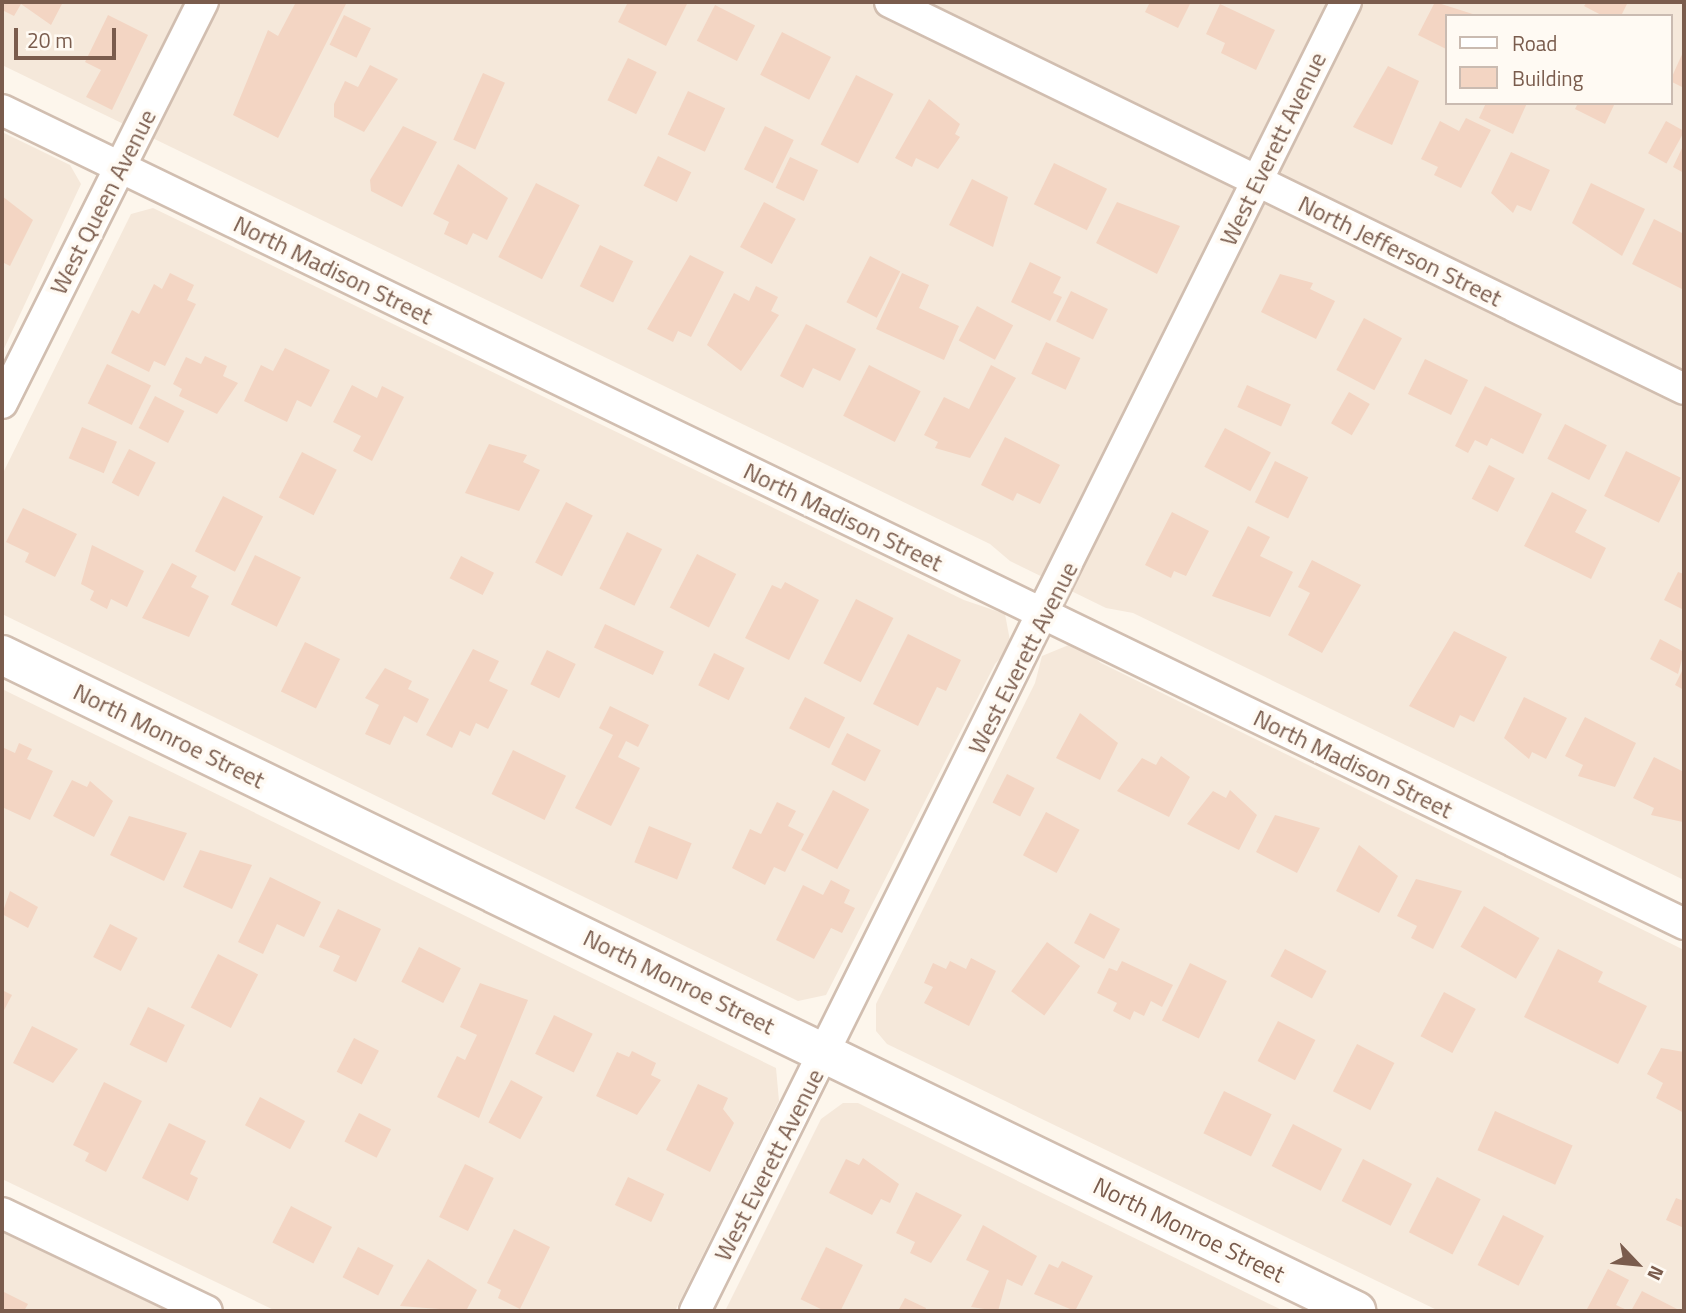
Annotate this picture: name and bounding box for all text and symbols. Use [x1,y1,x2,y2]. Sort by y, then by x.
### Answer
scale bar [18,14,119,58]
legend [1444,14,1672,105]
text: 20 m [27,24,73,56]
text: Road [1512,27,1557,59]
street label: West Everett Avenue [1214,48,1332,250]
text: Building [1512,62,1583,94]
street label: West Queen Avenue [44,105,162,299]
street label: North Jefferson Street [1294,189,1506,313]
street label: North Madison Street [229,209,437,331]
street label: North Madison Street [739,456,947,578]
street label: West Everett Avenue [962,557,1084,759]
street label: North Monroe Street [69,677,269,795]
street label: North Madison Street [1249,703,1457,825]
street label: North Monroe Street [579,923,779,1041]
street label: West Everett Avenue [708,1064,830,1266]
street label: North Monroe Street [1089,1171,1289,1289]
north arrow [1602,1229,1672,1299]
text: N [1640,1261,1672,1286]

